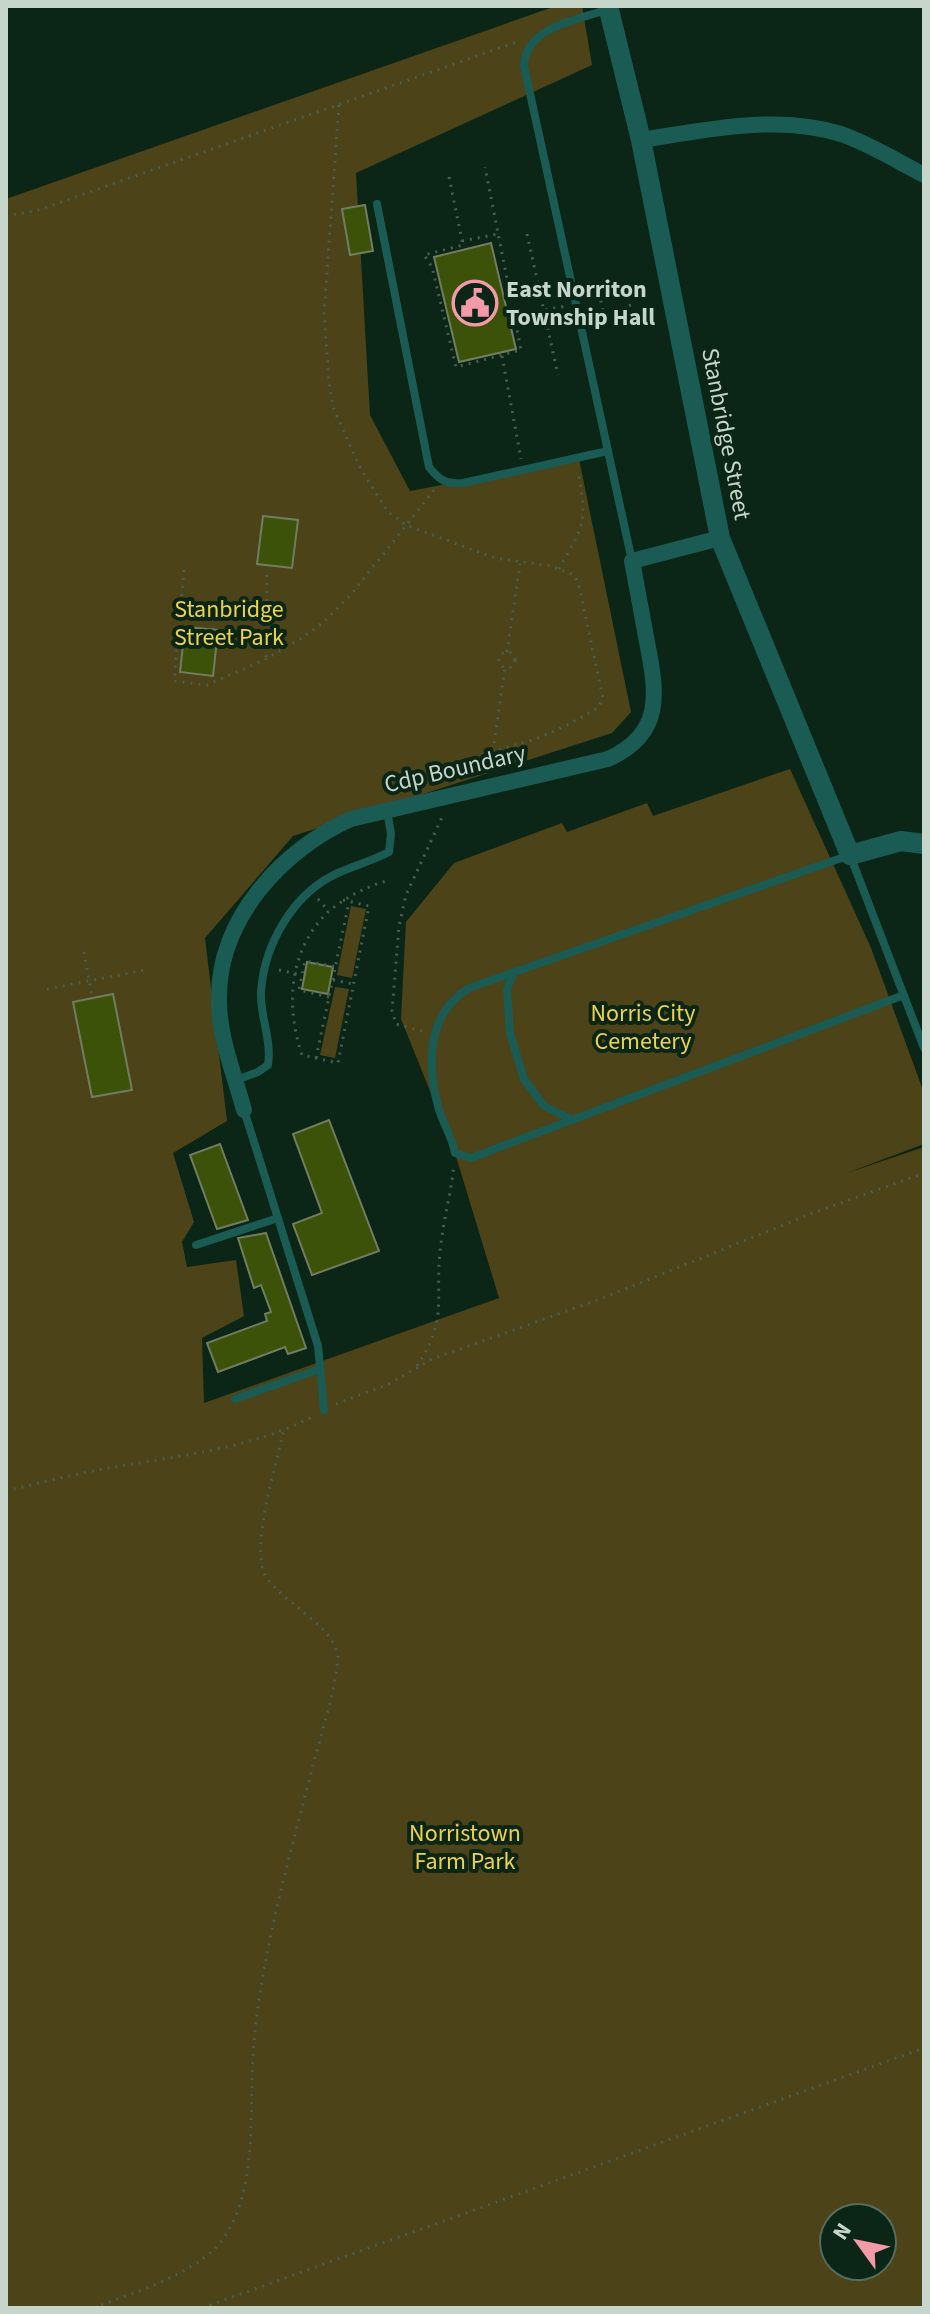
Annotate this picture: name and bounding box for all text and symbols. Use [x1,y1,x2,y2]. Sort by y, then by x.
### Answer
place label: East Norriton Township Hall [506,272,655,335]
public building icon: East Norriton Township Hall [451,279,499,327]
street label: Stanbridge Street [692,345,760,523]
park label: Stanbridge Street Park [174,592,284,655]
street label: Cdp Boundary [381,736,529,802]
park label: Norris City Cemetery [591,996,695,1059]
park label: Norristown Farm Park [409,1816,521,1879]
north arrow [818,2202,898,2282]
text: N [825,2217,859,2247]

